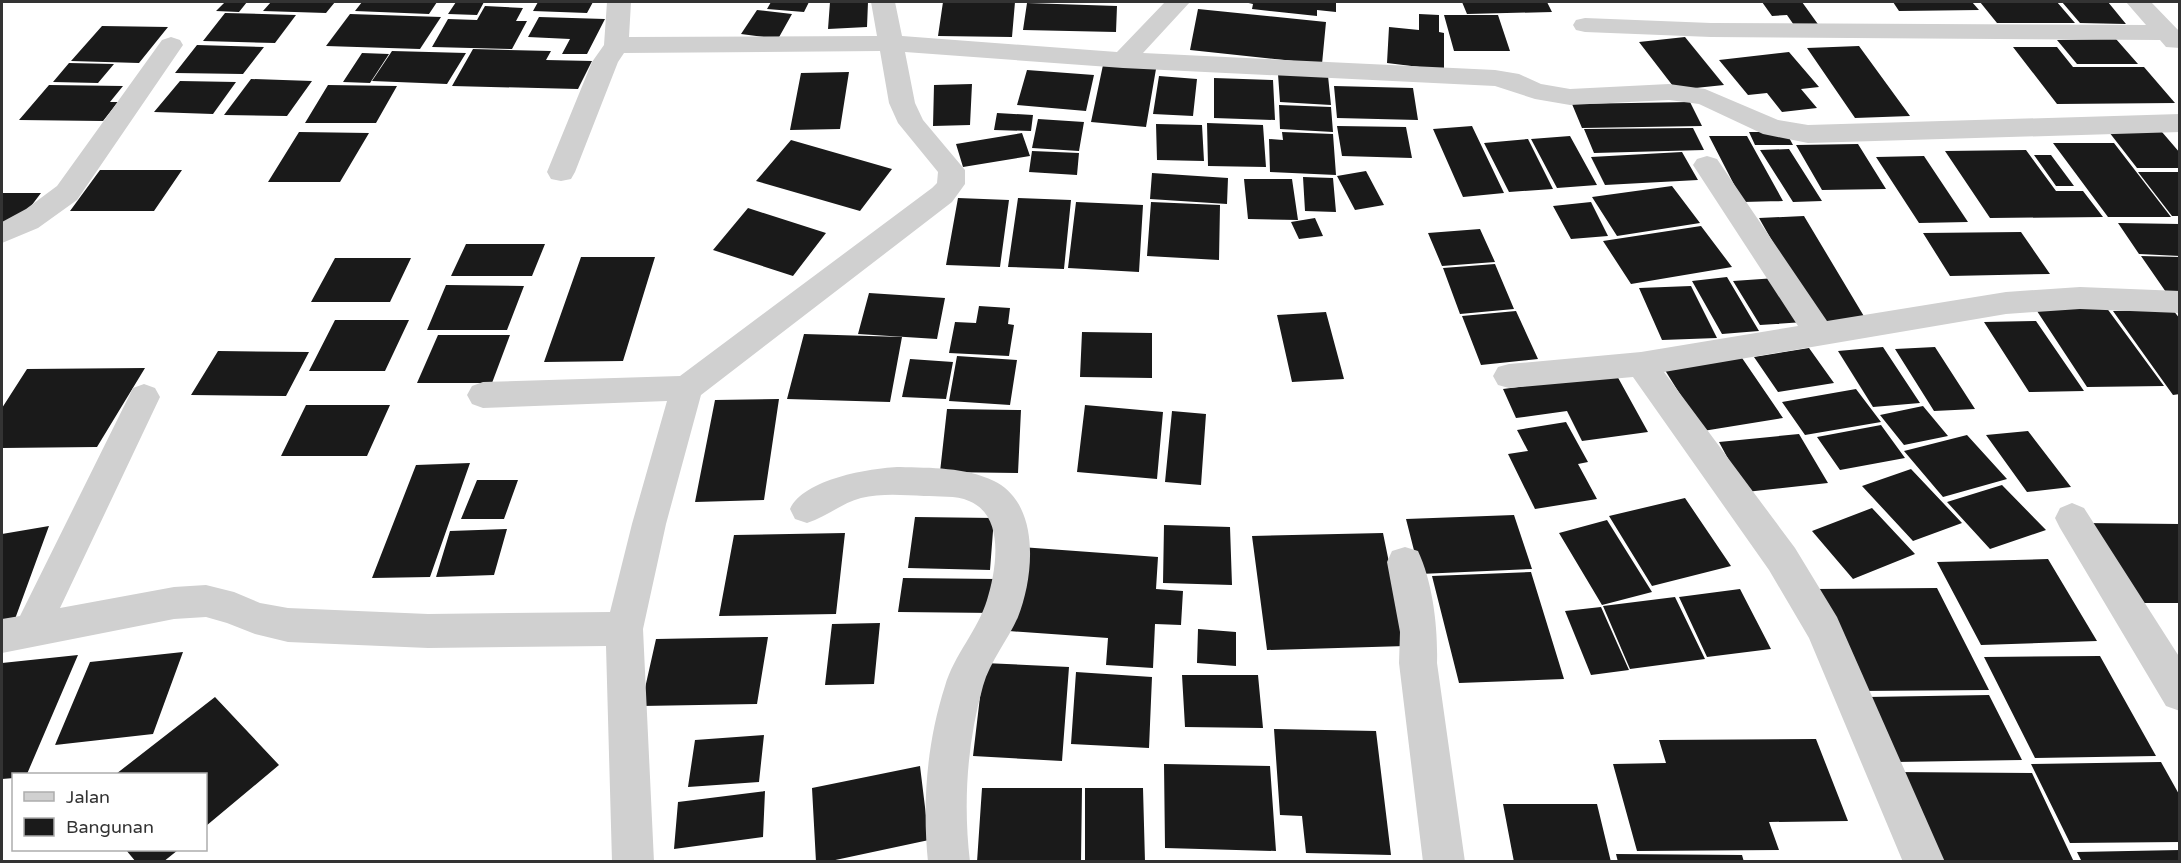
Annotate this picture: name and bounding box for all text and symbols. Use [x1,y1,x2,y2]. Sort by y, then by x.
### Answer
legend [12,773,207,851]
text: Jalan [66,786,110,808]
text: Bangunan [66,816,154,838]

